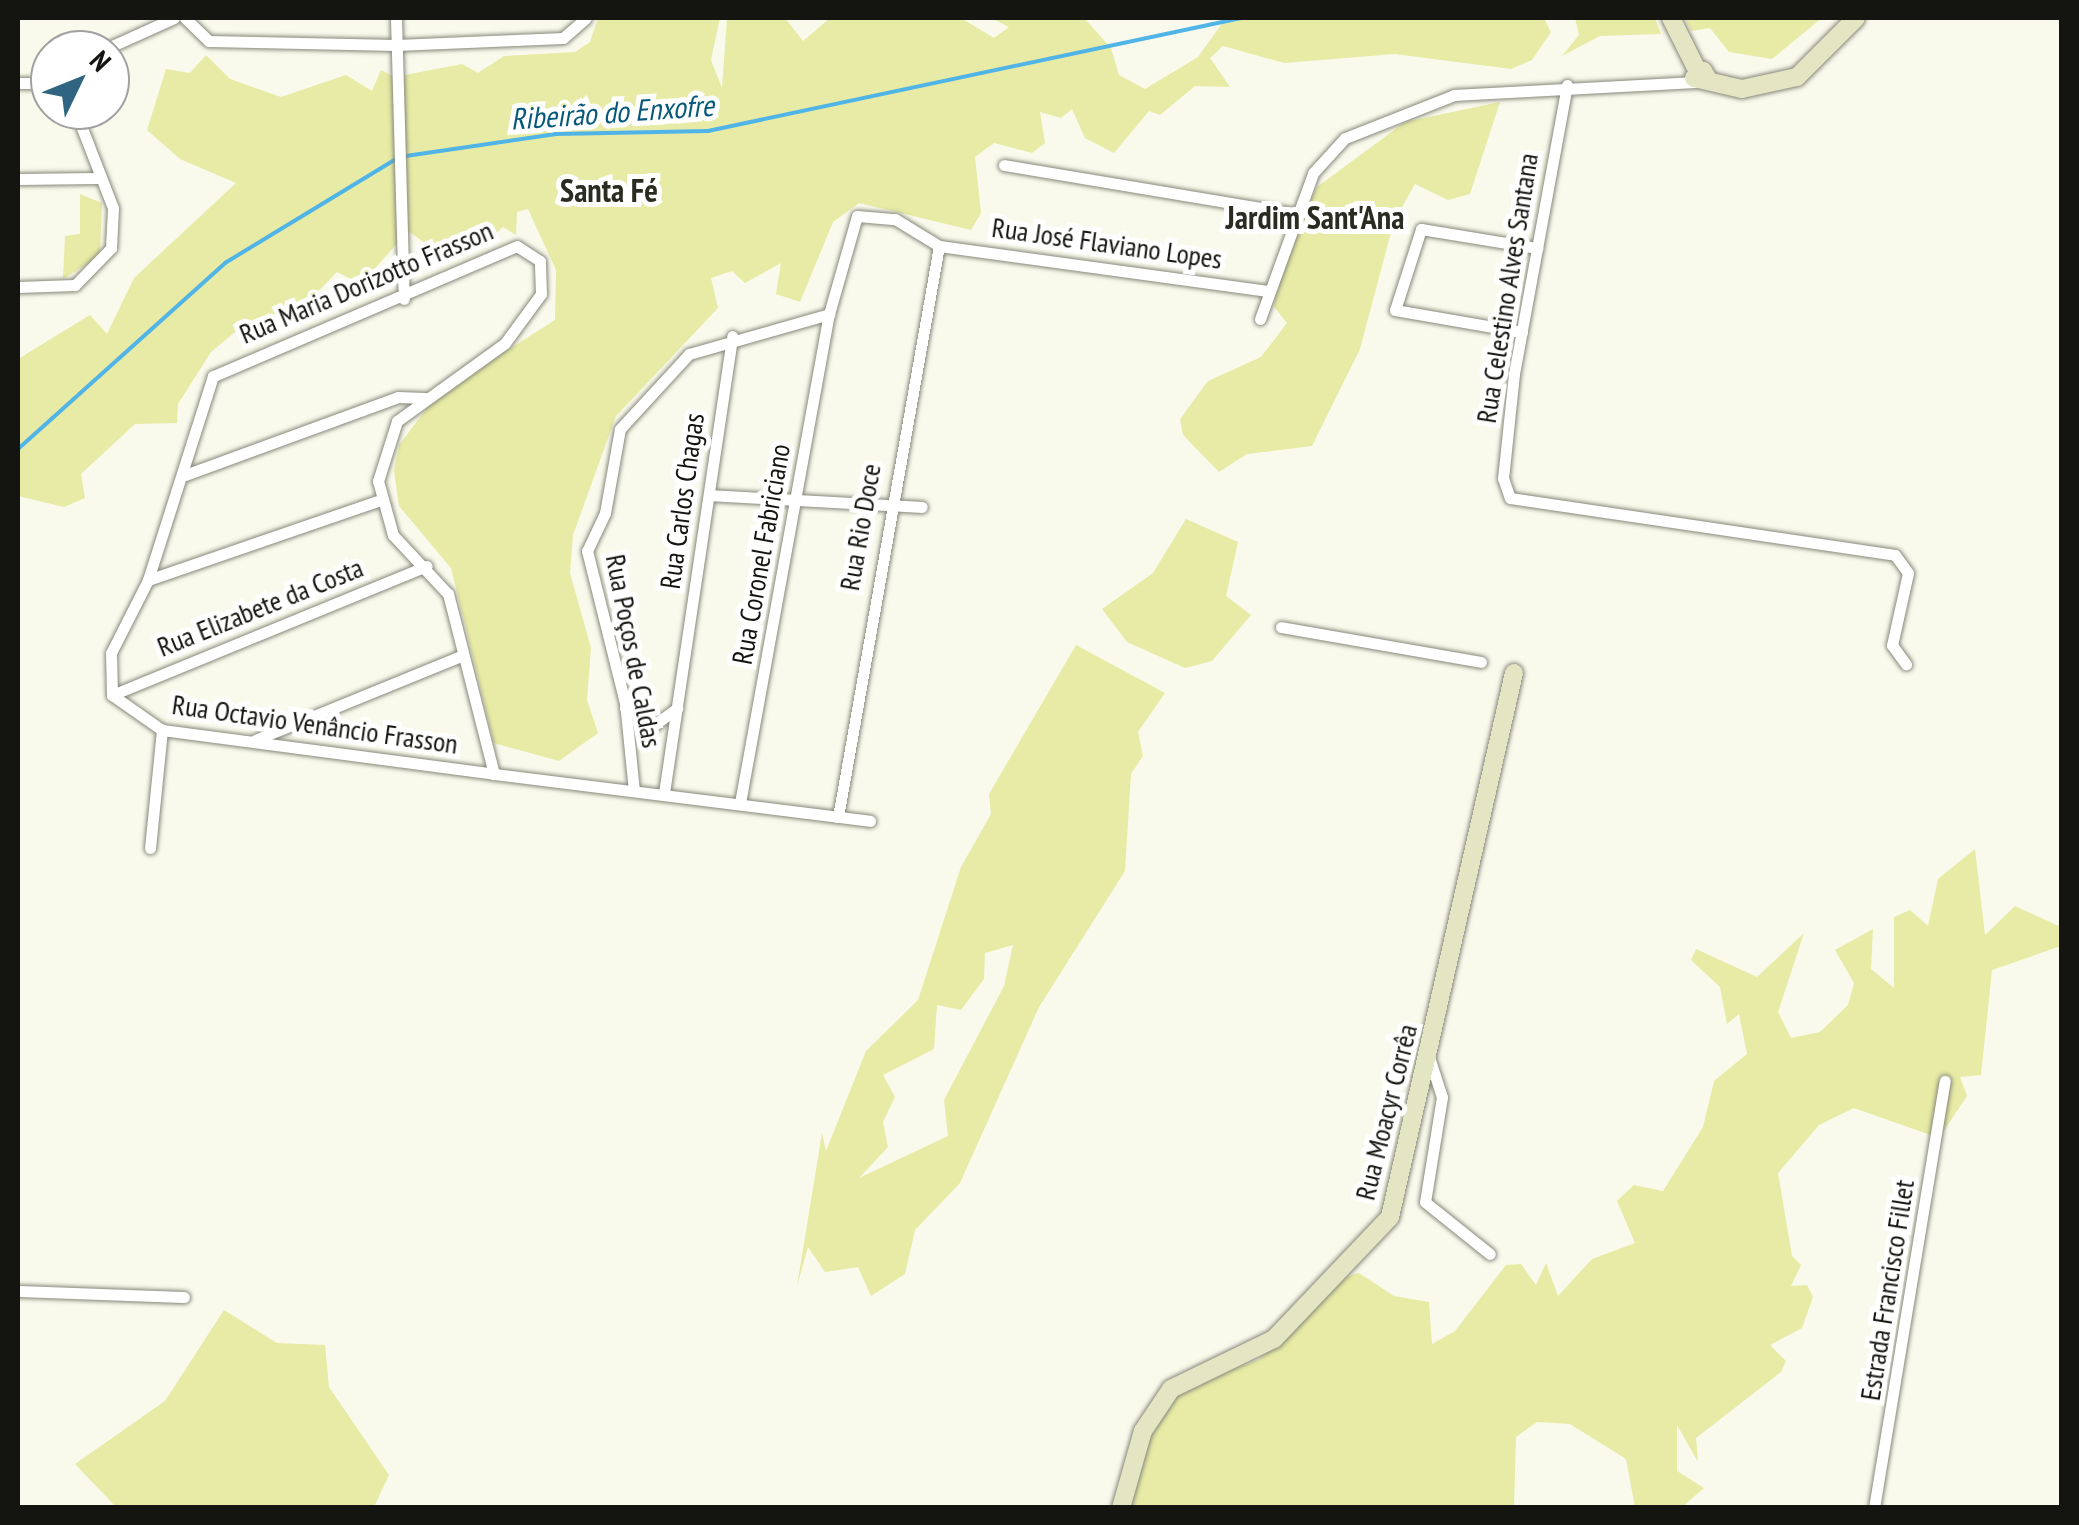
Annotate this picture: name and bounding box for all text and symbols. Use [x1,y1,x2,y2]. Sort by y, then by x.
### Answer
north arrow [30,30,130,130]
text: N [82,42,120,79]
water label: Ribeirão do Enxofre [509,87,715,137]
street label: Rua Celestino Alves Santana [1469,150,1545,426]
district label: Santa Fé [560,171,658,209]
district label: Jardim Sant'Ana [1226,198,1404,236]
street label: Rua José Flaviano Lopes [990,210,1224,276]
street label: Rua Maria Dorizotto Frasson [234,213,498,351]
street label: Rua Carlos Chagas [653,411,711,591]
street label: Rua Coronel Fabriciano [725,441,797,667]
street label: Rua Rio Doce [832,461,888,593]
street label: Rua Elizabete da Costa [152,550,368,664]
street label: Rua Poços de Caldas [599,551,669,751]
street label: Rua Octavio Venâncio Frasson [170,687,460,761]
street label: Rua Moacyr Corrêa [1348,1021,1424,1203]
street label: Estrada Francisco Fillet [1853,1177,1921,1403]

